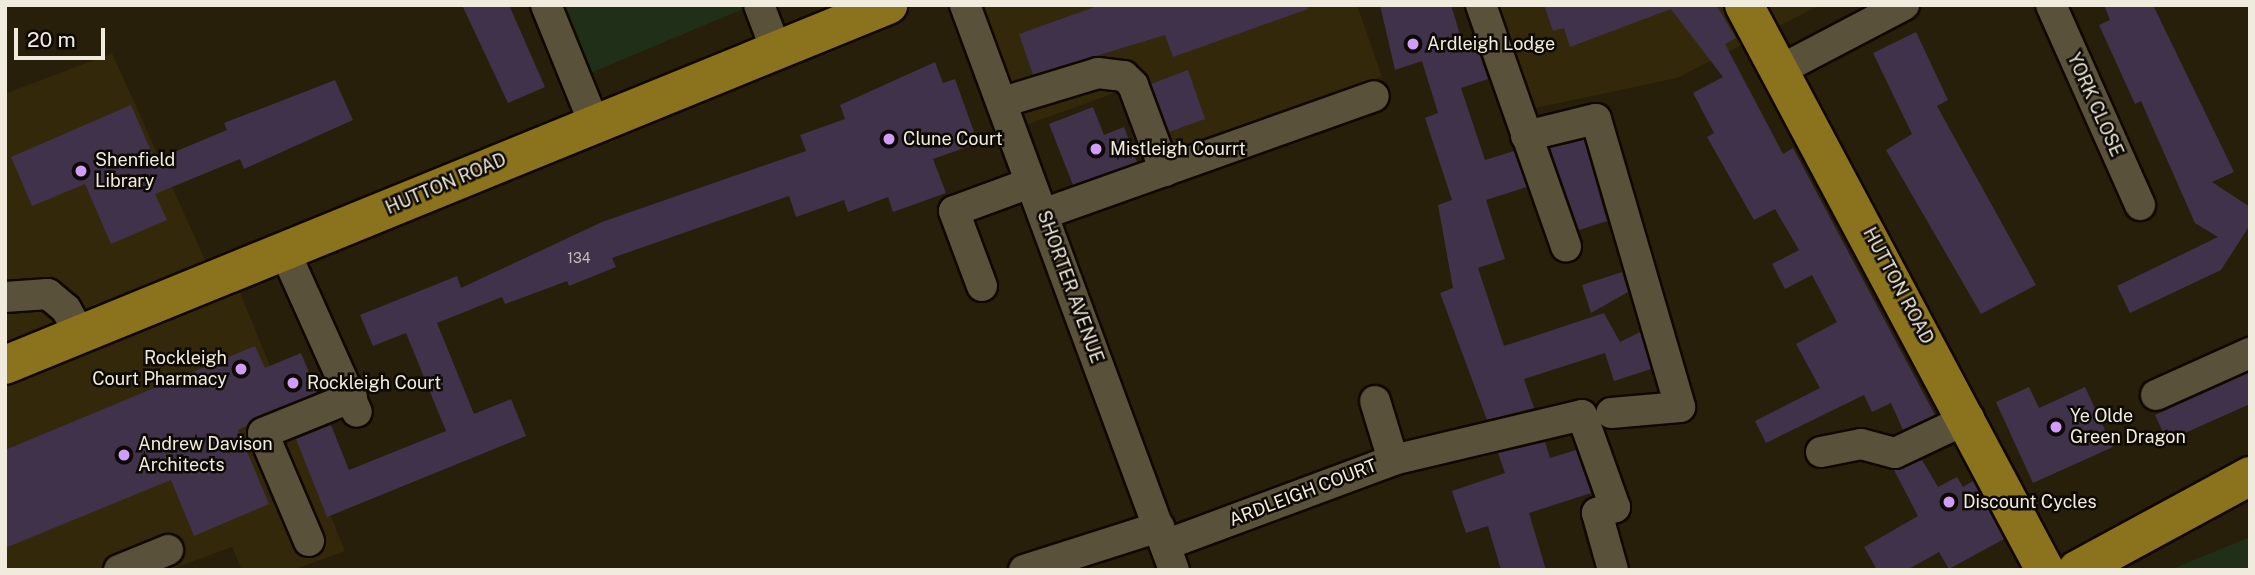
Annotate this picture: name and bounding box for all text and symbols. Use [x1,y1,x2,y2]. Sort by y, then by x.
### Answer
scale bar [18,14,108,58]
text: 20 m [27,27,76,52]
place label: Ardleigh Lodge [1427,33,1555,55]
marker: Ardleigh Lodge [1405,36,1421,52]
street label: YORK CLOSE [2063,50,2127,160]
place label: Clune Court [903,128,1003,150]
marker: Clune Court [881,131,897,147]
place label: Mistleigh Courrt [1110,138,1246,160]
marker: Mistleigh Courrt [1088,141,1104,157]
street label: HUTTON ROAD [382,149,510,219]
place label: Shenfield Library [95,150,175,192]
marker: Shenfield Library [73,163,89,179]
street label: SHORTER AVENUE [1032,208,1108,366]
street label: HUTTON ROAD [1858,224,1938,348]
house number: 134 [567,250,591,266]
place label: Rockleigh Court Pharmacy [92,348,227,390]
marker: Rockleigh Court Pharmacy [233,361,249,377]
place label: Rockleigh Court [307,372,441,394]
marker: Rockleigh Court [285,375,301,391]
place label: Ye Olde Green Dragon [2070,406,2186,448]
marker: Ye Olde Green Dragon [2048,419,2064,435]
place label: Andrew Davison Architects [138,434,273,476]
marker: Andrew Davison Architects [116,447,132,463]
street label: ARDLEIGH COURT [1226,455,1380,531]
place label: Discount Cycles [1963,491,2097,513]
marker: Discount Cycles [1941,494,1957,510]

